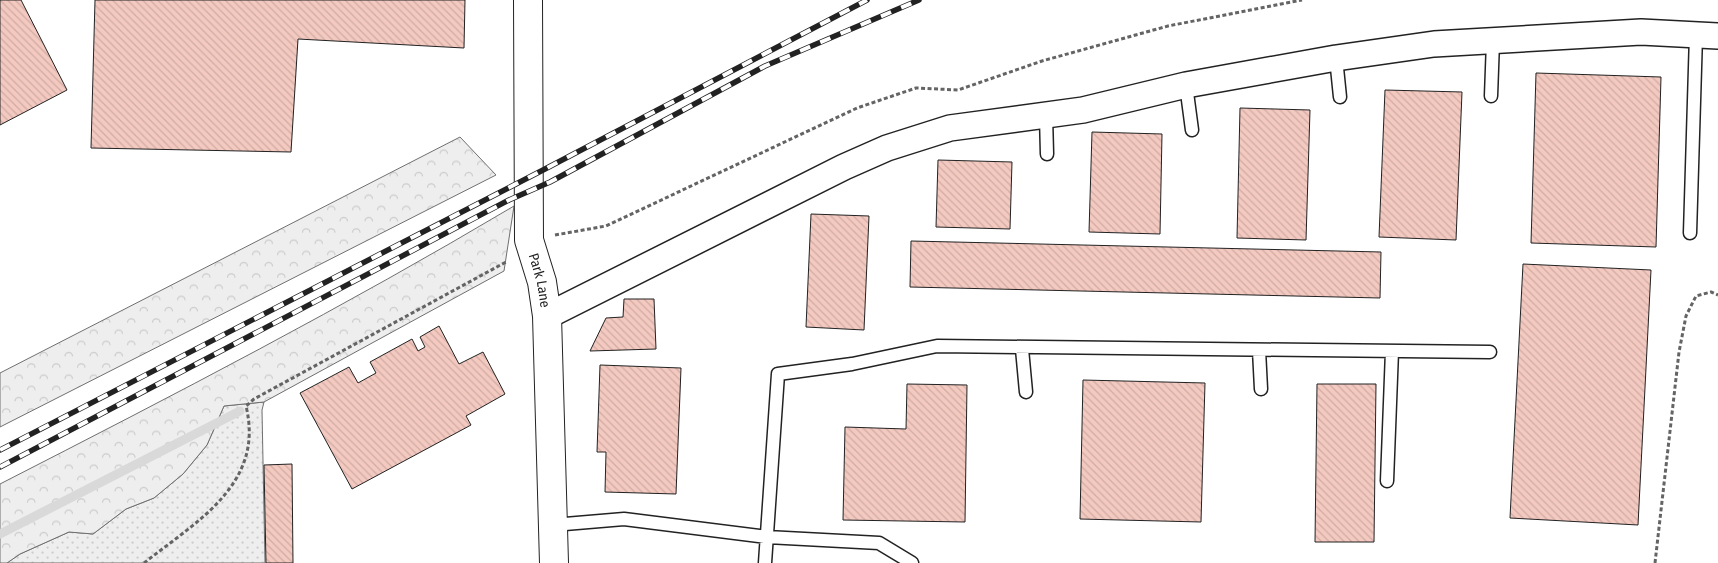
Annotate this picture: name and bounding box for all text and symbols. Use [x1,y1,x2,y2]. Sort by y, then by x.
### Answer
street label: Park Lane [525,251,554,309]

